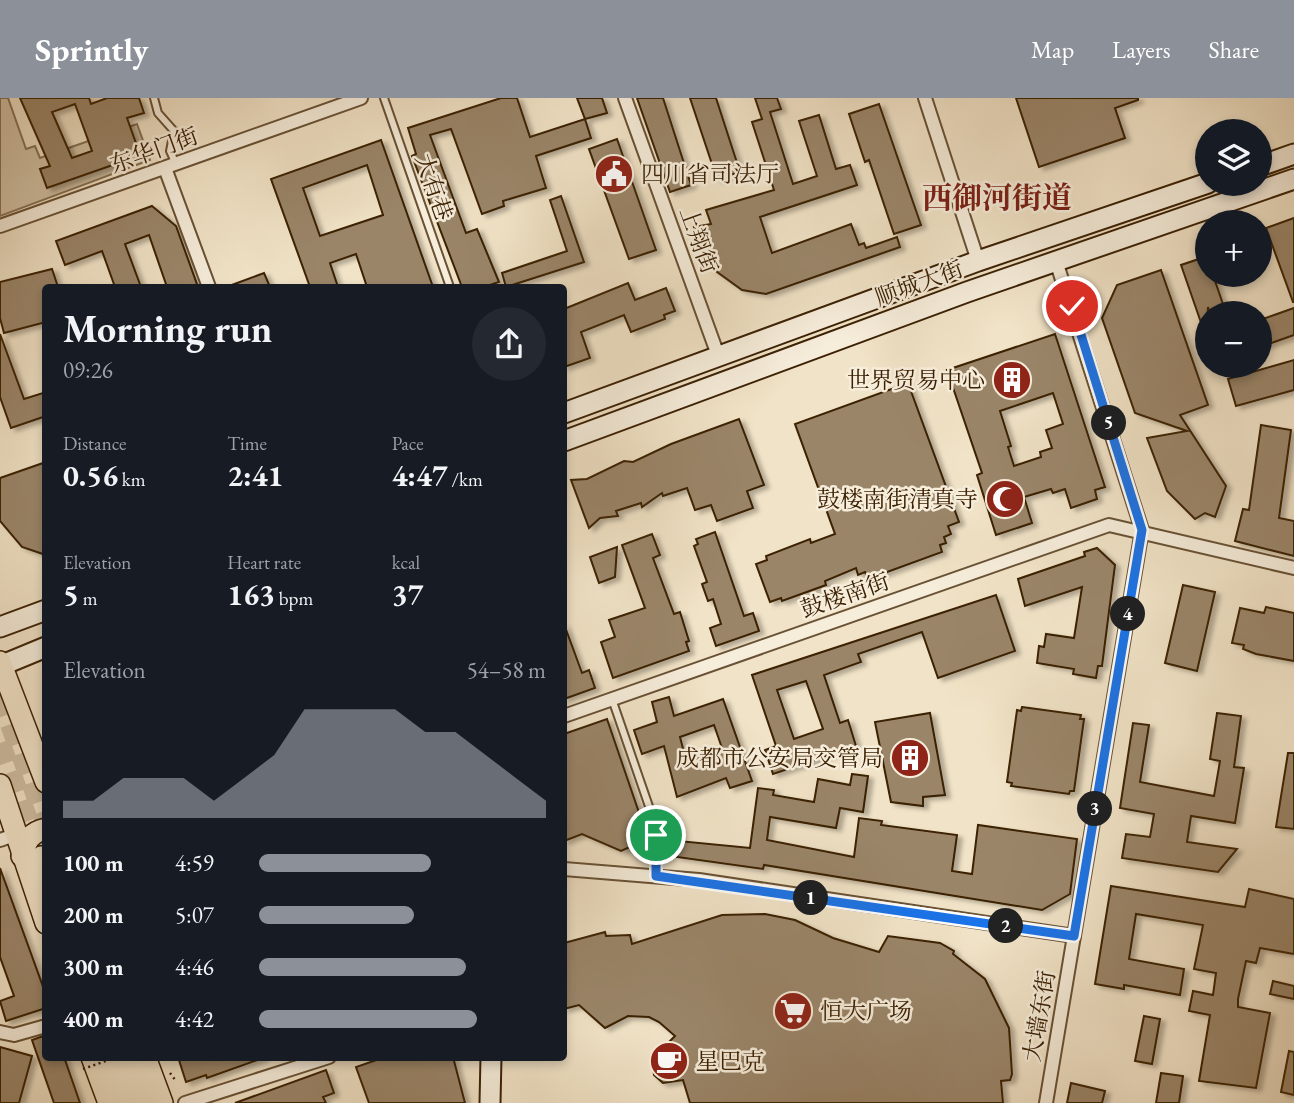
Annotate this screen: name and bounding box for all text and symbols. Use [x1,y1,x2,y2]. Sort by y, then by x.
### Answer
text: Sprintly [35,28,148,71]
text: Map [1031,34,1074,65]
text: Layers [1112,34,1171,65]
text: Share [1209,34,1259,65]
map controls [1195,119,1272,378]
button: layers [1195,119,1272,196]
street label: 东华门街 [106,120,202,180]
street label: 大有巷 [409,149,459,225]
public building icon: 四川省司法厅 [593,153,635,195]
place label: 四川省司法厅 [641,159,779,189]
district label: 西御河街道 [922,178,1072,217]
street label: 上翔街 [673,202,725,278]
button: + [1195,210,1272,287]
street label: 顺城大街 [871,253,967,313]
pin [1042,276,1102,336]
icon: check [1053,287,1091,325]
button: − [1195,301,1272,378]
text: Morning run [63,304,272,353]
button: share [472,307,546,381]
text: 09:26 [63,355,113,385]
building icon: 世界贸易中心 [991,359,1033,401]
place label: 世界贸易中心 [847,365,985,395]
pin: 5 [1092,406,1126,440]
text: 5 [1103,410,1114,435]
text: Distance [63,431,126,456]
text: Time [227,431,267,456]
text: Pace [392,431,424,456]
text: 0.56 [63,456,118,495]
text: 2:41 [227,456,283,495]
text: 4:47 [392,456,448,495]
text: km [118,467,146,492]
text: /km [448,467,483,492]
mosque icon: 鼓楼南街清真寺 [984,478,1026,520]
place label: 鼓楼南街清真寺 [817,484,978,514]
text: Elevation [63,550,131,575]
text: Heart rate [227,550,301,575]
text: kcal [392,550,420,575]
street label: 鼓楼南街 [797,566,893,624]
text: 5 [63,575,79,614]
text: 163 [227,575,275,614]
text: 37 [392,575,423,614]
text: m [79,586,97,611]
text: bpm [275,586,313,611]
pin: 4 [1110,596,1146,632]
text: 4 [1122,601,1133,626]
text: Elevation [63,655,146,685]
text: 54–58 m [467,655,546,685]
building icon: 成都市公安局交管局 [889,737,931,779]
place label: 成都市公安局交管局 [676,743,883,773]
pin: 3 [1078,792,1112,826]
text: 3 [1089,796,1100,821]
pin [626,805,686,865]
icon: arrive [637,816,675,854]
text: 100 m [63,848,124,878]
text: 4:59 [175,848,214,878]
pin: 1 [794,880,828,916]
text: 1 [805,885,816,910]
text: 200 m [63,900,124,930]
text: 5:07 [175,900,214,930]
pin: 2 [988,908,1024,944]
text: 2 [1000,913,1011,938]
text: 300 m [63,952,124,982]
text: 4:46 [175,952,214,982]
street label: 大墙东街 [1016,968,1062,1064]
supermarket icon: 恒大广场 [772,990,814,1032]
place label: 恒大广场 [820,996,912,1026]
text: 400 m [63,1004,124,1034]
text: 4:42 [175,1004,214,1034]
cafe icon: 星巴克 [648,1040,690,1082]
place label: 星巴克 [696,1046,765,1076]

